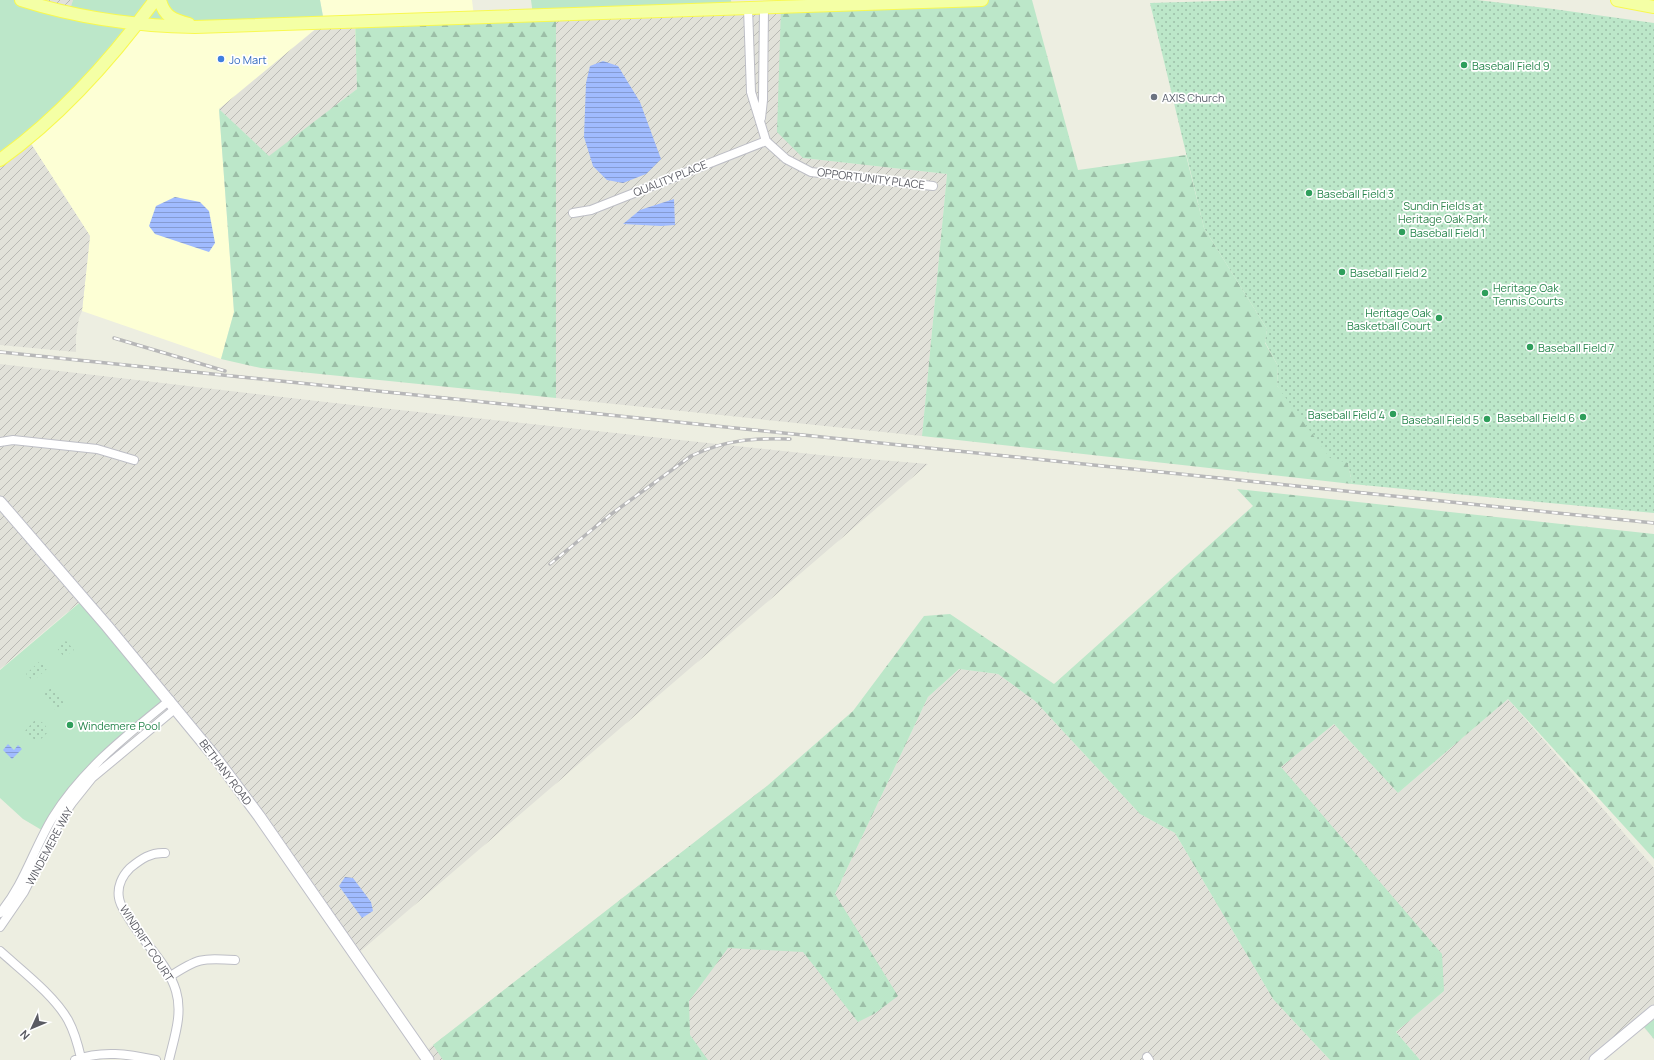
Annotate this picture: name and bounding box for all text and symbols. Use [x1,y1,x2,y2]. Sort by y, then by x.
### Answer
place label: Jo Mart [229,52,267,67]
marker: Jo Mart [216,54,226,64]
place label: Baseball Field 9 [1472,58,1550,73]
marker: Baseball Field 9 [1459,60,1469,70]
place label: AXIS Church [1162,90,1225,105]
marker: AXIS Church [1149,92,1159,102]
street label: QUALITY PLACE [631,156,709,200]
street label: OPPORTUNITY PLACE [816,164,926,192]
place label: Baseball Field 3 [1317,186,1394,201]
marker: Baseball Field 3 [1304,188,1314,198]
park label: Sundin Fields at Heritage Oak Park [1398,198,1488,226]
place label: Baseball Field 1 [1410,225,1485,240]
marker: Baseball Field 1 [1397,227,1407,237]
place label: Baseball Field 2 [1350,265,1427,280]
marker: Baseball Field 2 [1337,267,1347,277]
place label: Heritage Oak Tennis Courts [1493,280,1564,308]
marker: Heritage Oak Tennis Courts [1480,288,1490,298]
place label: Heritage Oak Basketball Court [1347,305,1432,333]
marker: Heritage Oak Basketball Court [1434,313,1444,323]
place label: Baseball Field 7 [1538,340,1614,355]
marker: Baseball Field 7 [1525,342,1535,352]
place label: Baseball Field 4 [1308,407,1385,422]
marker: Baseball Field 4 [1388,409,1398,419]
place label: Baseball Field 6 [1497,410,1575,425]
place label: Baseball Field 5 [1402,412,1479,427]
marker: Baseball Field 6 [1578,412,1588,422]
marker: Baseball Field 5 [1482,414,1492,424]
place label: Windemere Pool [78,718,160,733]
marker: Windemere Pool [65,720,75,730]
street label: BETHANY ROAD [196,736,256,808]
street label: WINDEMERE WAY [22,803,76,888]
street label: WINDRIFT COURT [117,902,178,984]
north arrow [12,1008,52,1048]
text: N [16,1027,33,1043]

